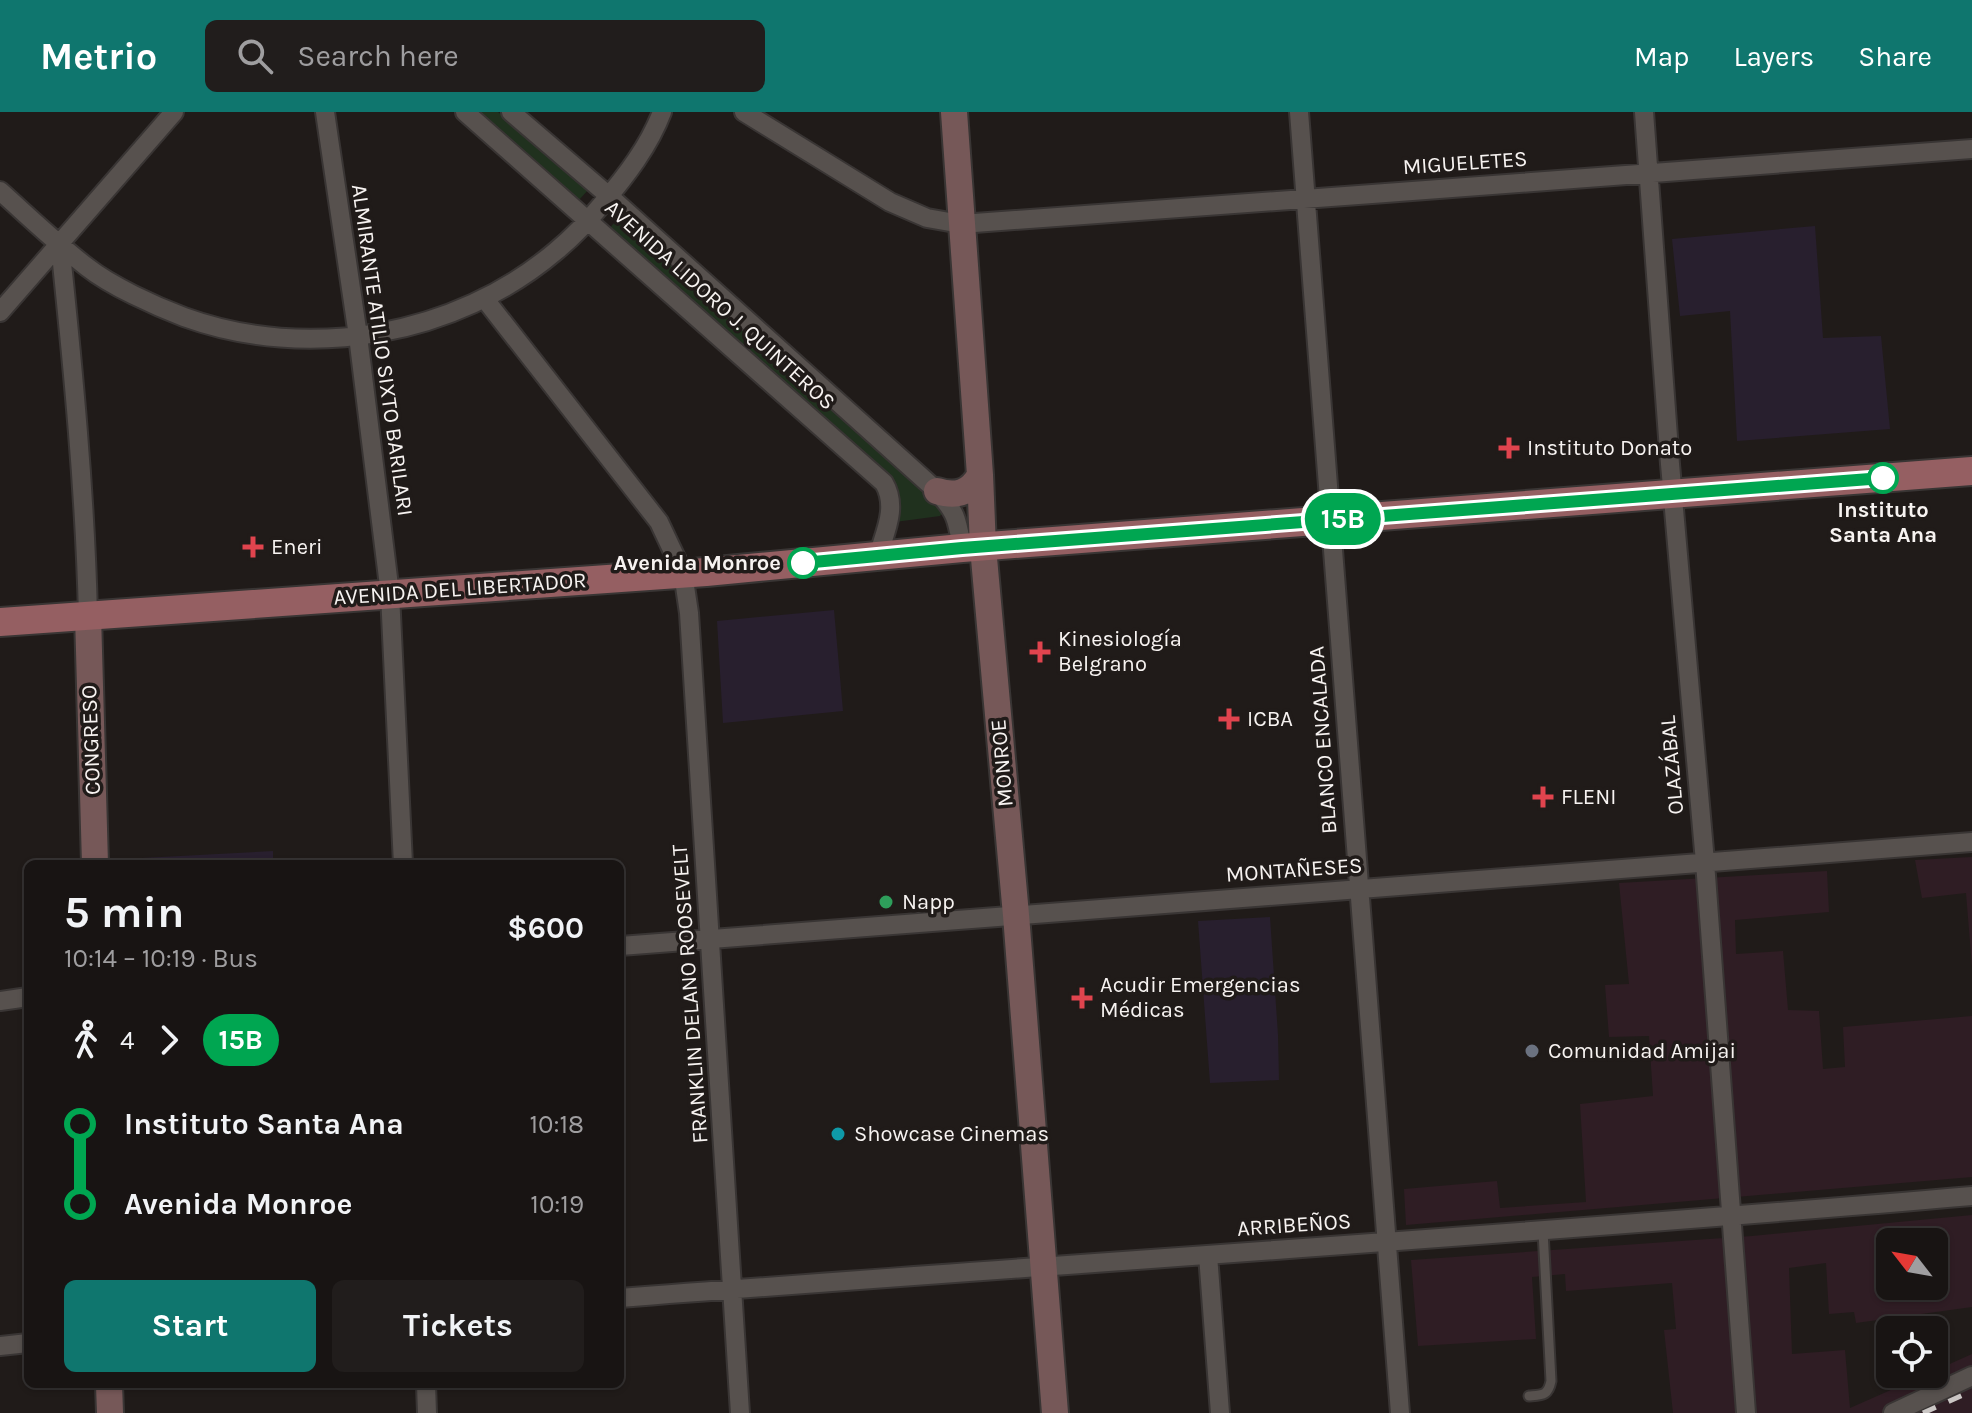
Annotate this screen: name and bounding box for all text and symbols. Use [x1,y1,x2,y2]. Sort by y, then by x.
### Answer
search box [205,20,765,92]
text: Metrio [40,34,157,79]
icon: search [233,34,277,78]
text: Search here [297,38,459,74]
text: Map [1634,40,1689,73]
text: Layers [1733,40,1814,73]
text: Share [1858,40,1932,73]
street label: MIGUELETES [1402,146,1528,180]
street label: ALMIRANTE ATILIO SIXTO BARILARI [346,182,418,518]
street label: AVENIDA LIDORO J. QUINTEROS [600,195,840,415]
place label: Instituto Donato [1527,435,1692,461]
marker: Instituto Donato [1498,437,1520,459]
marker: Instituto Santa Ana [1868,463,1898,493]
line badge: 15B [1297,493,1389,545]
place label: Instituto Santa Ana [1829,497,1937,548]
text: 15B [1321,502,1365,535]
place label: Eneri [271,534,322,560]
marker: Eneri [242,536,264,558]
marker: Avenida Monroe [788,548,818,578]
place label: Avenida Monroe [614,550,781,576]
street label: AVENIDA DEL LIBERTADOR [333,567,587,611]
place label: Kinesiología Belgrano [1058,626,1182,677]
marker: Kinesiología Belgrano [1029,641,1051,663]
street label: BLANCO ENCALADA [1303,645,1343,835]
street label: CONGRESO [76,684,106,796]
place label: ICBA [1247,706,1293,732]
marker: ICBA [1218,708,1240,730]
street label: OLAZÁBAL [1654,714,1689,816]
street label: MONROE [985,718,1019,808]
place label: FLENI [1561,784,1616,810]
marker: FLENI [1532,786,1554,808]
street label: FRANKLIN DELANO ROOSEVELT [667,844,713,1144]
street label: MONTAÑESES [1225,852,1363,888]
text: 5 min [64,887,184,938]
place label: Napp [902,889,955,915]
marker: Napp [877,893,895,911]
text: $600 [507,910,584,946]
text: 10:14 – 10:19 · Bus [64,943,258,974]
place label: Acudir Emergencias Médicas [1100,972,1301,1023]
marker: Acudir Emergencias Médicas [1071,987,1093,1009]
icon: walk [64,1018,108,1062]
icon: forward [147,1018,191,1062]
text: 15B [219,1023,263,1056]
text: 4 [120,1025,135,1056]
place label: Comunidad Amijai [1548,1038,1736,1064]
marker: Comunidad Amijai [1523,1042,1541,1060]
text: Instituto Santa Ana [124,1106,404,1142]
text: 10:18 [529,1109,584,1140]
place label: Showcase Cinemas [854,1121,1049,1147]
marker: Showcase Cinemas [829,1125,847,1143]
text: Avenida Monroe [124,1186,352,1222]
text: 10:19 [530,1189,584,1220]
street label: ARRIBEÑOS [1236,1208,1352,1242]
north arrow [1876,1228,1948,1300]
map controls [1876,1228,1948,1388]
button: Start [64,1280,316,1372]
button: Tickets [332,1280,584,1372]
button: locate [1876,1316,1948,1388]

